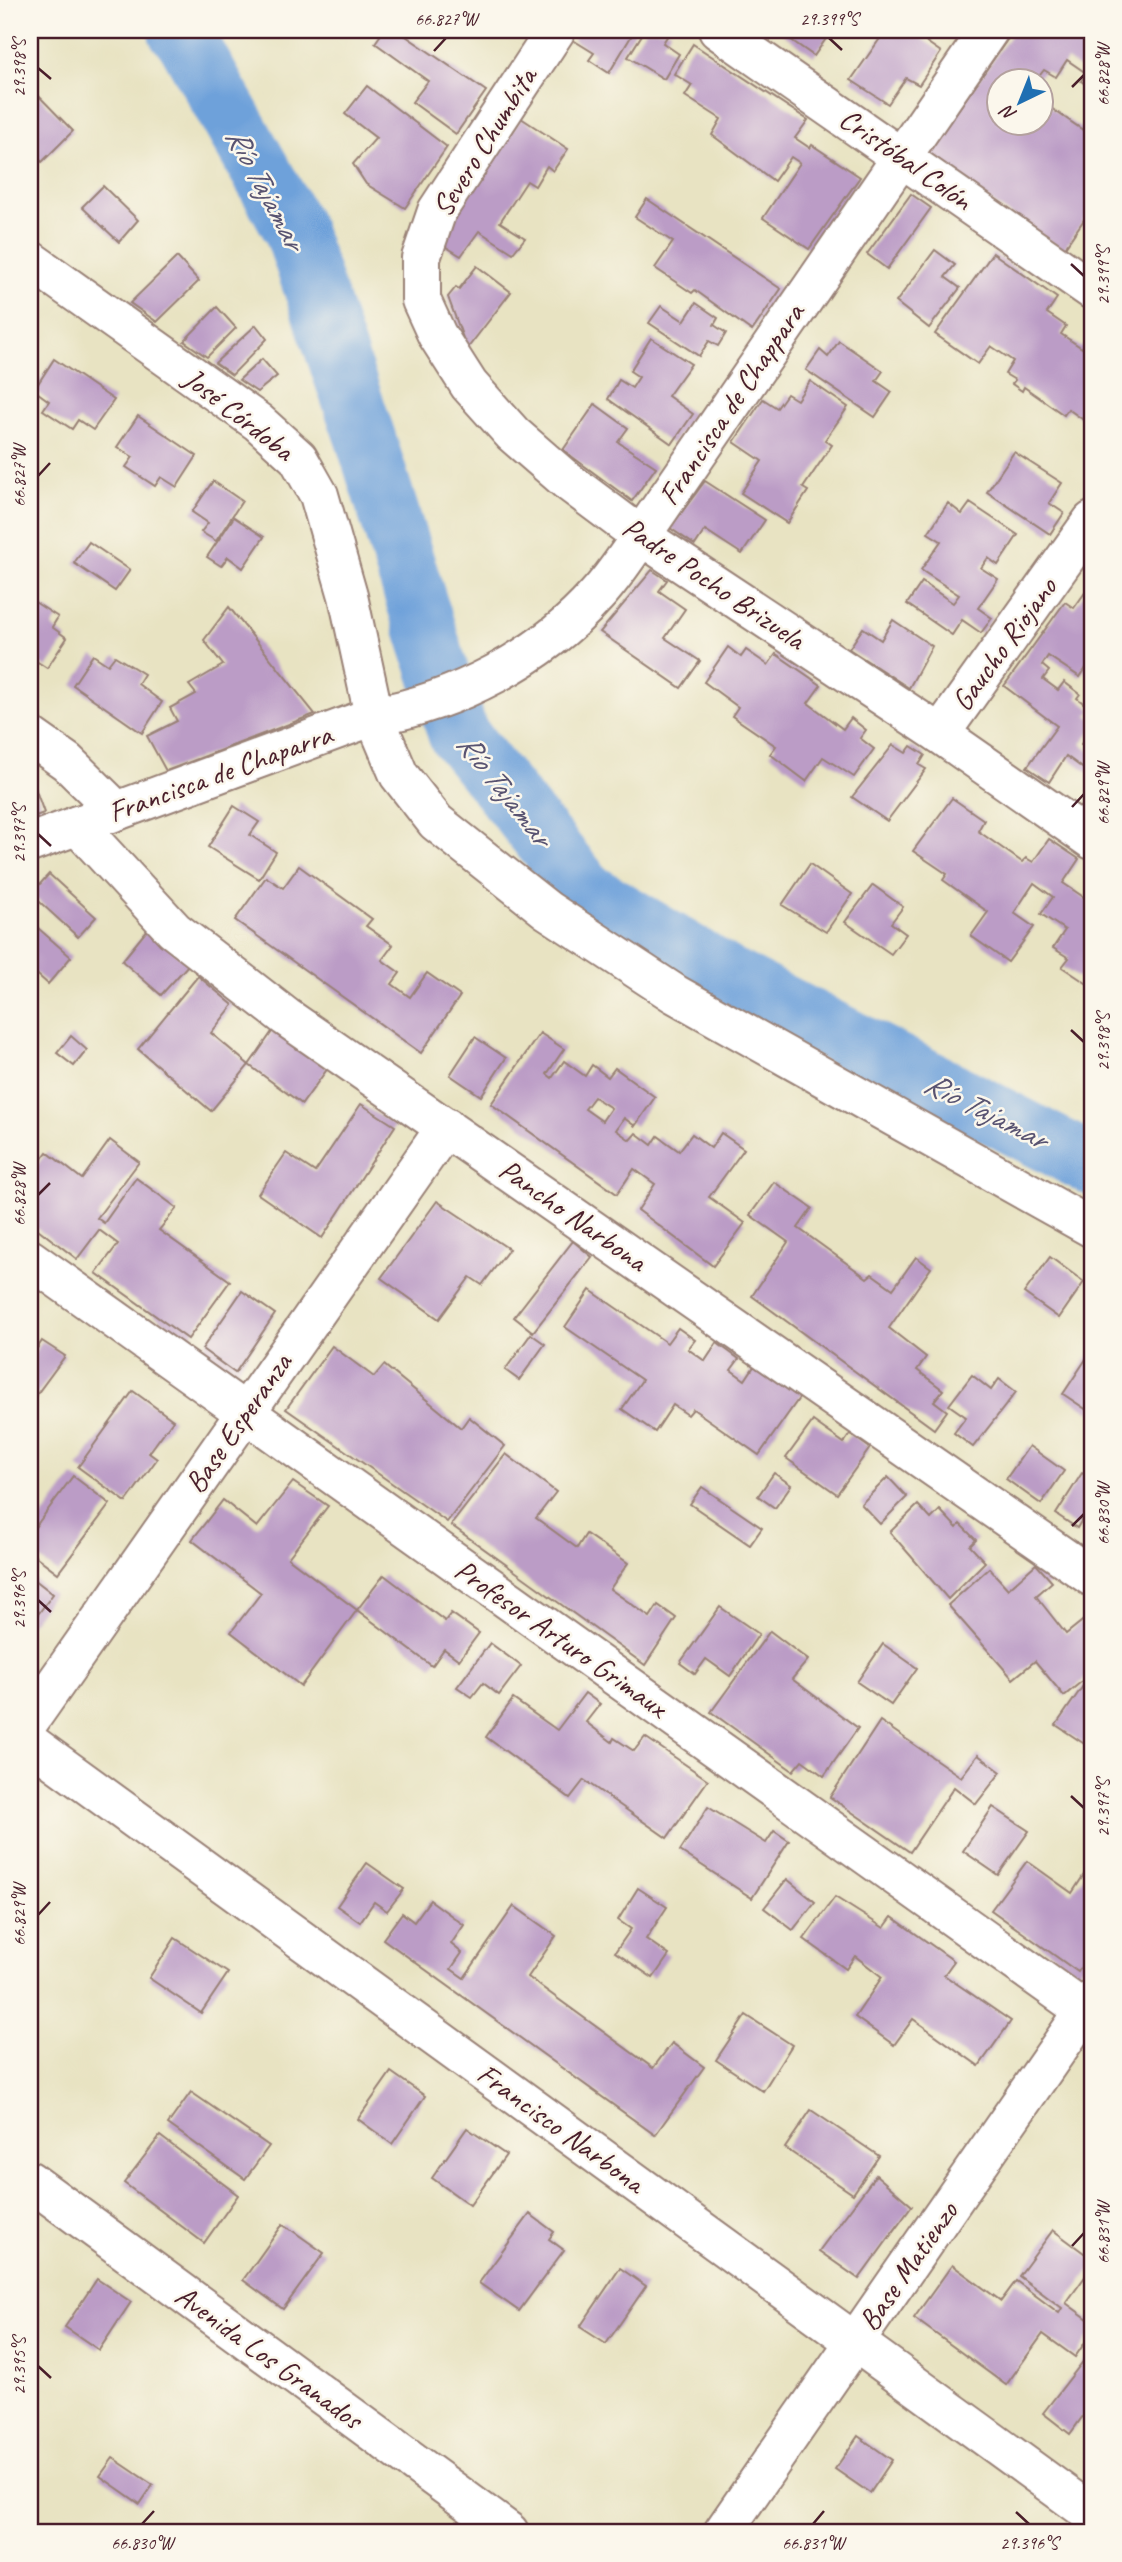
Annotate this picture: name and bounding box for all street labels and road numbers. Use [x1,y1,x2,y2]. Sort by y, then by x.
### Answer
street label: Severo Chumbita [423,58,546,224]
street label: Cristóbal Colón [832,99,981,219]
street label: Francisca de Chappara [649,294,814,512]
street label: José Córdoba [175,358,303,470]
street label: Padre Pocho Brizuela [615,508,814,659]
street label: Gaucho Riojano [943,569,1066,718]
street label: Francisca de Chaparra [103,714,339,831]
street label: Pancho Narbona [492,1150,656,1281]
street label: Base Esperanza [176,1344,301,1500]
street label: Profesor Arturo Grimaux [447,1551,677,1727]
street label: Francisco Narbona [470,2055,654,2203]
street label: Base Matienzo [850,2193,967,2338]
street label: Avenida Los Granados [168,2276,372,2439]

